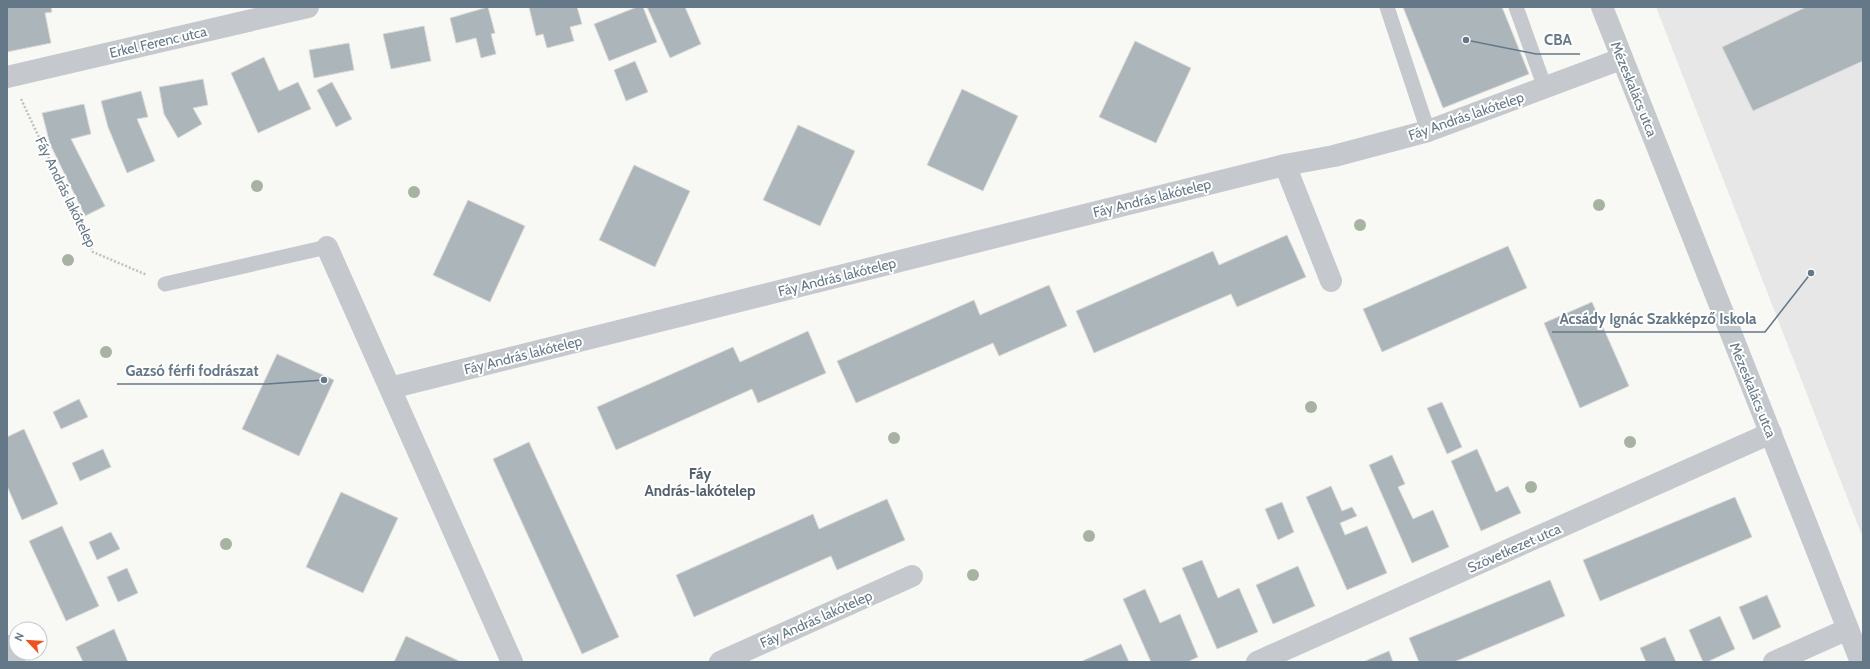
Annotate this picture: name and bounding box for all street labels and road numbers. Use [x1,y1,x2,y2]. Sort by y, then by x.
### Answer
street label: Erkel Ferenc utca [108,22,209,62]
street label: Mézeskalács utca [1607,39,1661,139]
street label: Fáy András lakótelep [1406,88,1526,144]
street label: Fáy András lakótelep [31,134,101,251]
street label: Fáy András lakótelep [1091,175,1213,221]
street label: Fáy András lakótelep [776,254,898,300]
street label: Fáy András lakótelep [462,332,584,378]
street label: Mézeskalács utca [1726,340,1780,440]
street label: Szövetkezet utca [1464,519,1564,577]
street label: Fáy András lakótelep [757,586,875,652]

